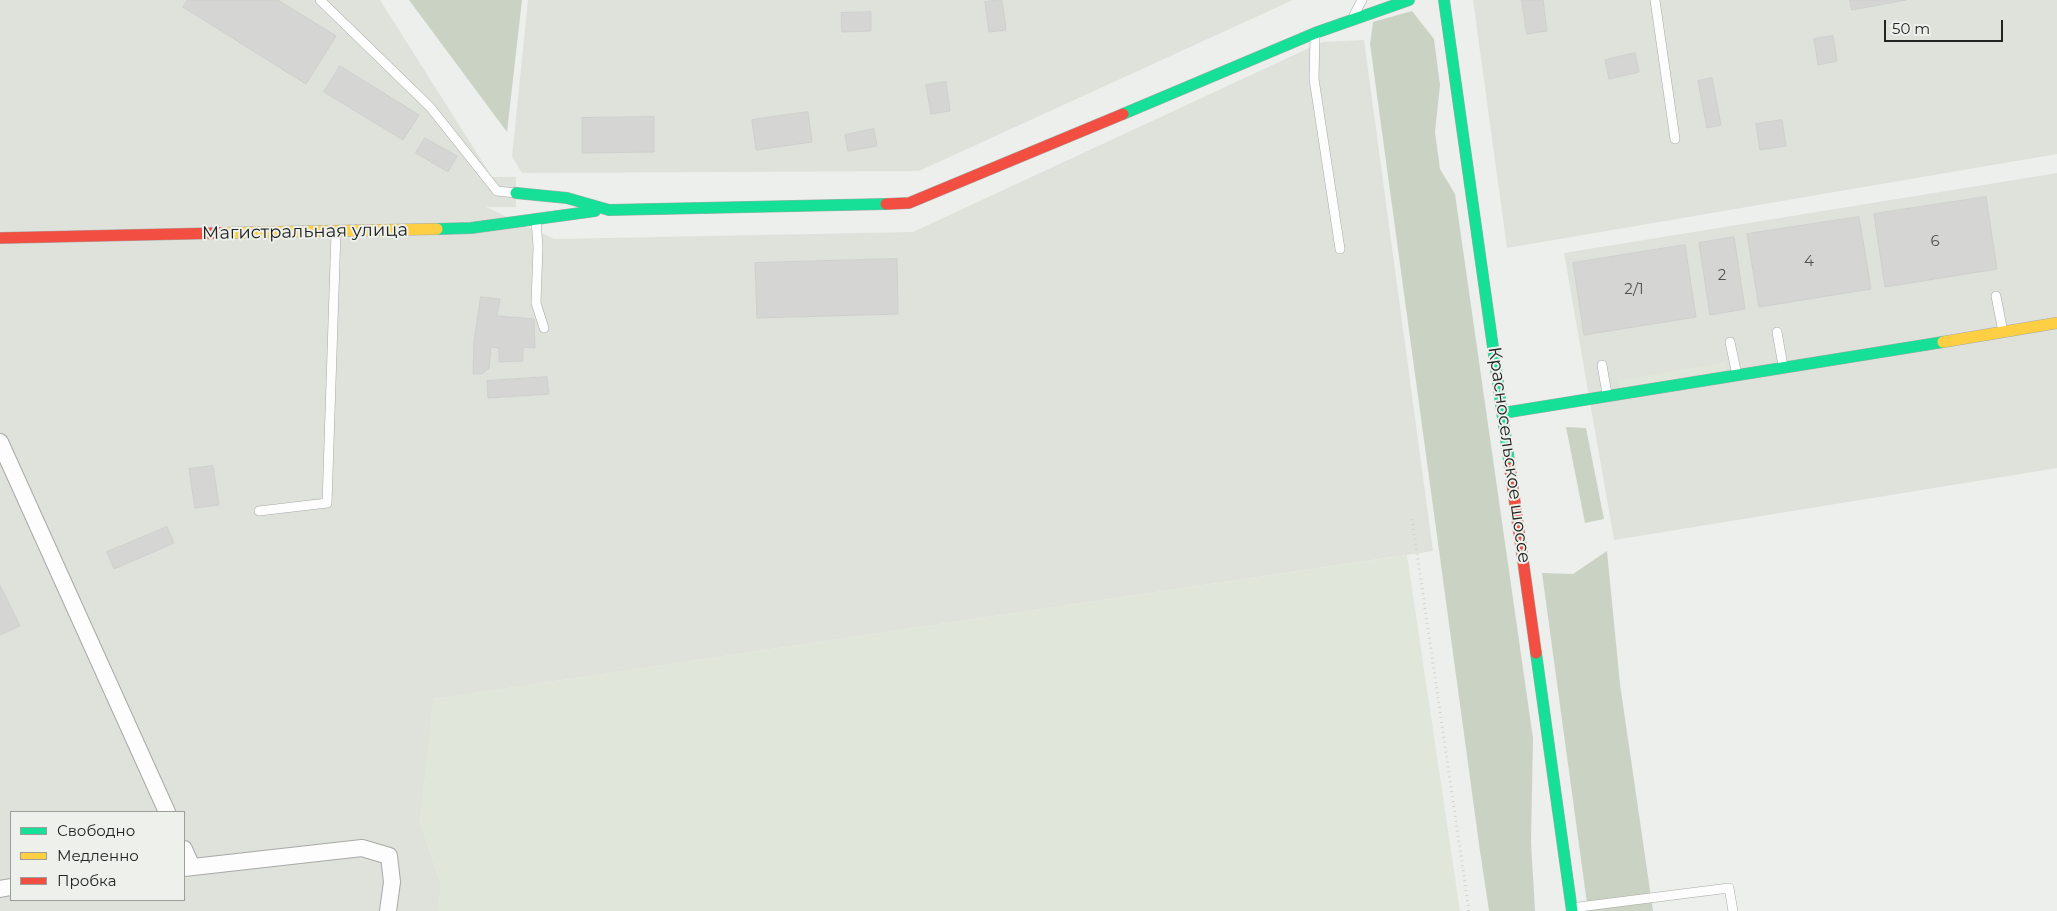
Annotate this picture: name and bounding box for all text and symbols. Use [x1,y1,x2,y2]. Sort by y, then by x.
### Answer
scale bar [1887,10,2006,42]
text: 50 m [1892,19,1930,38]
street label: Магистральная улица [202,219,408,245]
house number: 6 [1930,233,1940,251]
house number: 4 [1804,253,1814,271]
house number: 2 [1718,267,1726,285]
house number: 2/1 [1624,281,1644,299]
street label: Красносельское шоссе [1483,345,1535,565]
legend [10,811,185,901]
text: Свободно [57,821,135,840]
text: Медленно [57,846,139,865]
text: Пробка [57,871,116,890]

